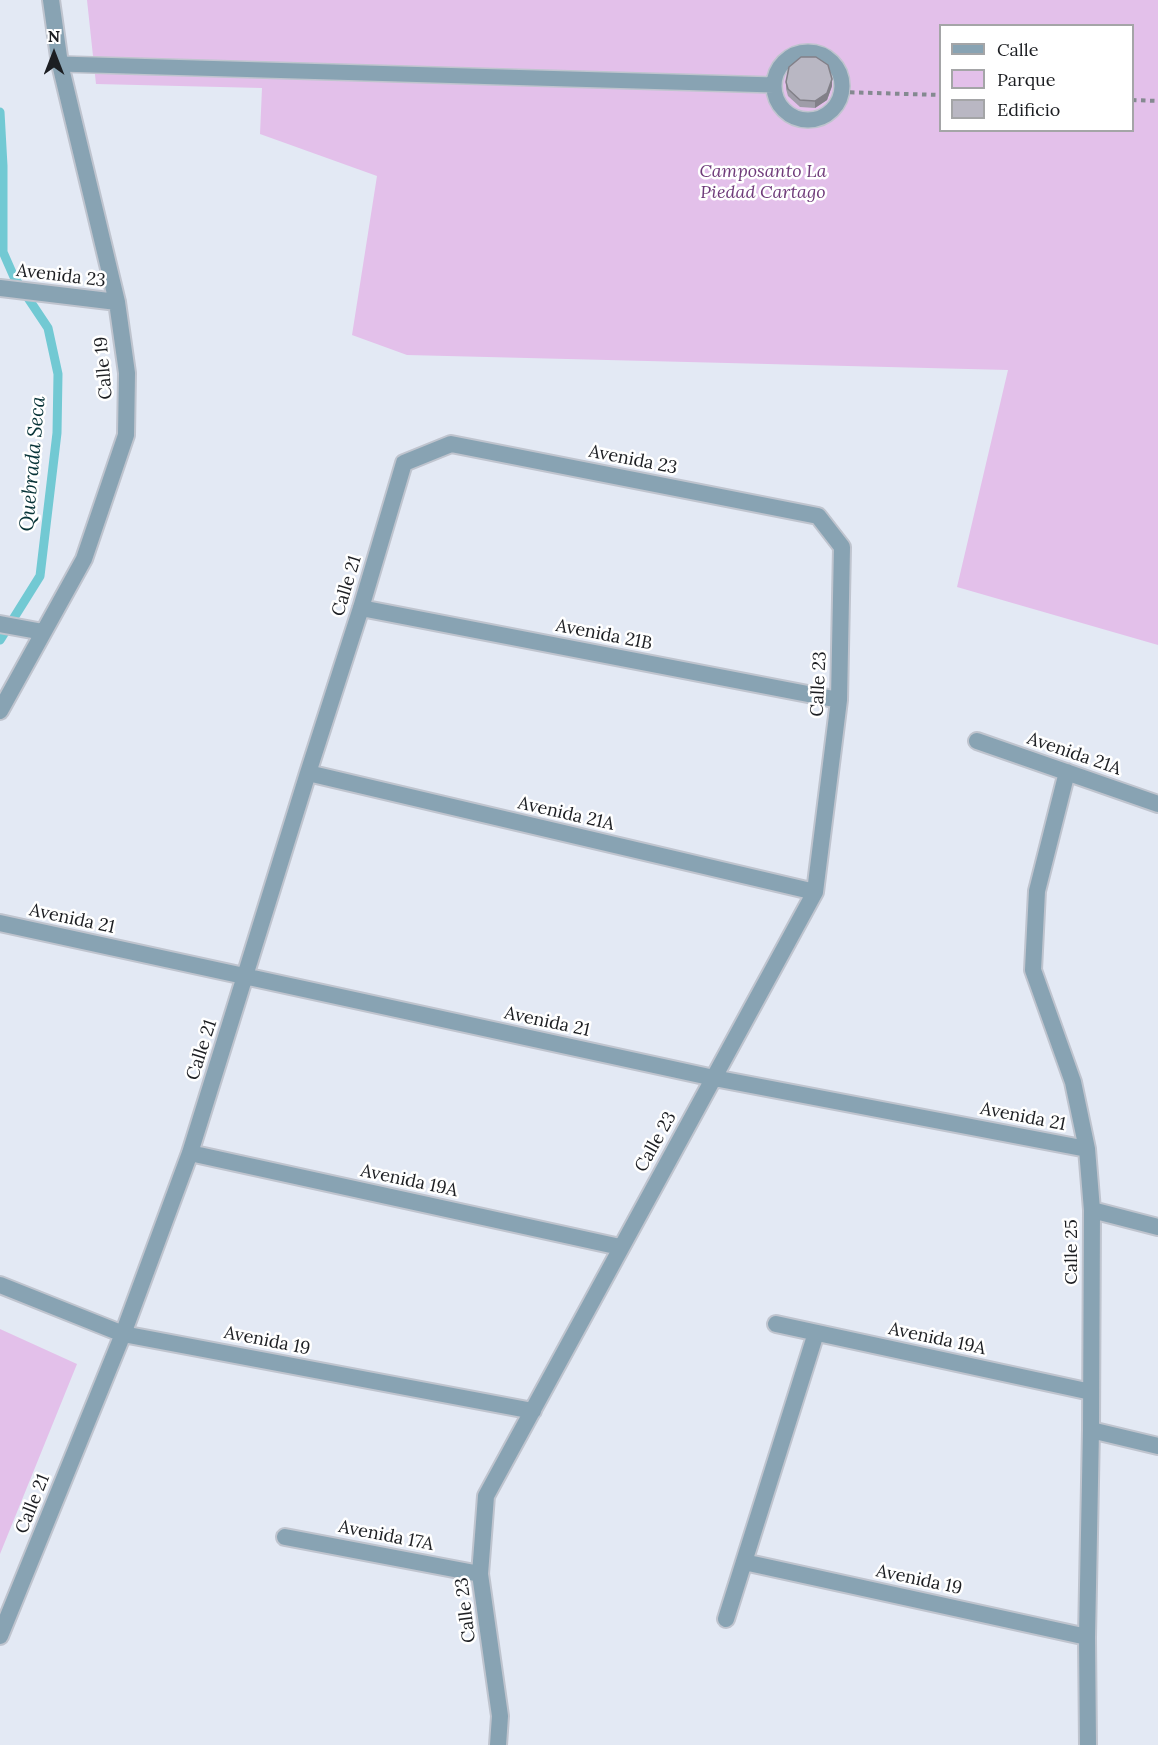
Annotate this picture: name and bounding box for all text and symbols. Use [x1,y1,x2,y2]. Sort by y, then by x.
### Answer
north arrow [24,24,84,84]
legend [939,24,1134,132]
text: N [48,26,60,46]
text: Calle [997,38,1038,61]
text: Parque [997,68,1056,91]
text: Edificio [997,98,1060,121]
park label: Camposanto La Piedad Cartago [699,161,827,204]
street label: Avenida 23 [15,260,107,292]
street label: Calle 19 [90,336,118,400]
water label: Quebrada Seca [15,395,51,533]
street label: Avenida 23 [587,441,679,479]
street label: Calle 21 [328,553,366,619]
street label: Avenida 21B [554,615,654,655]
street label: Calle 23 [806,651,832,717]
street label: Avenida 21A [1024,728,1124,780]
street label: Avenida 21A [516,792,616,836]
street label: Avenida 21 [27,899,117,939]
street label: Avenida 21 [502,1002,592,1042]
street label: Calle 21 [182,1017,222,1083]
street label: Avenida 21 [978,1098,1068,1136]
street label: Calle 23 [631,1108,681,1176]
street label: Avenida 19A [359,1160,459,1202]
street label: Calle 25 [1061,1219,1083,1285]
street label: Avenida 19A [887,1318,987,1360]
street label: Avenida 19 [222,1322,312,1360]
street label: Calle 21 [11,1471,55,1537]
street label: Avenida 17A [337,1516,435,1556]
street label: Avenida 19 [874,1560,964,1600]
street label: Calle 23 [451,1576,481,1644]

